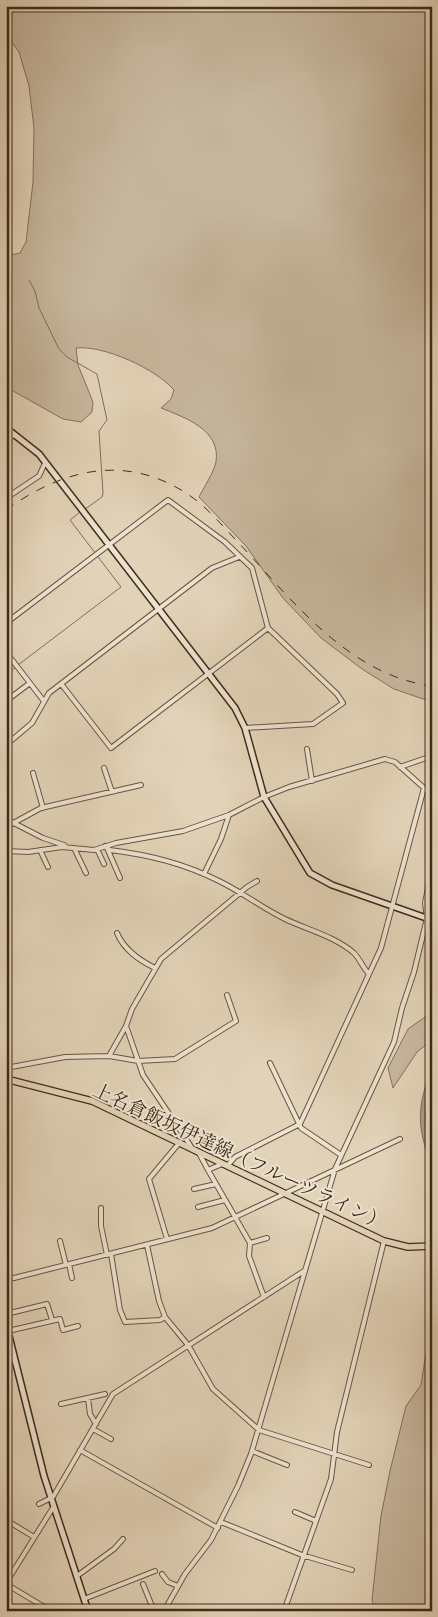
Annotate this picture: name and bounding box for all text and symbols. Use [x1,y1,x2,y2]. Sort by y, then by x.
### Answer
street label: 上名倉飯坂伊達線（フルーツライン） [89,1077,390,1236]

